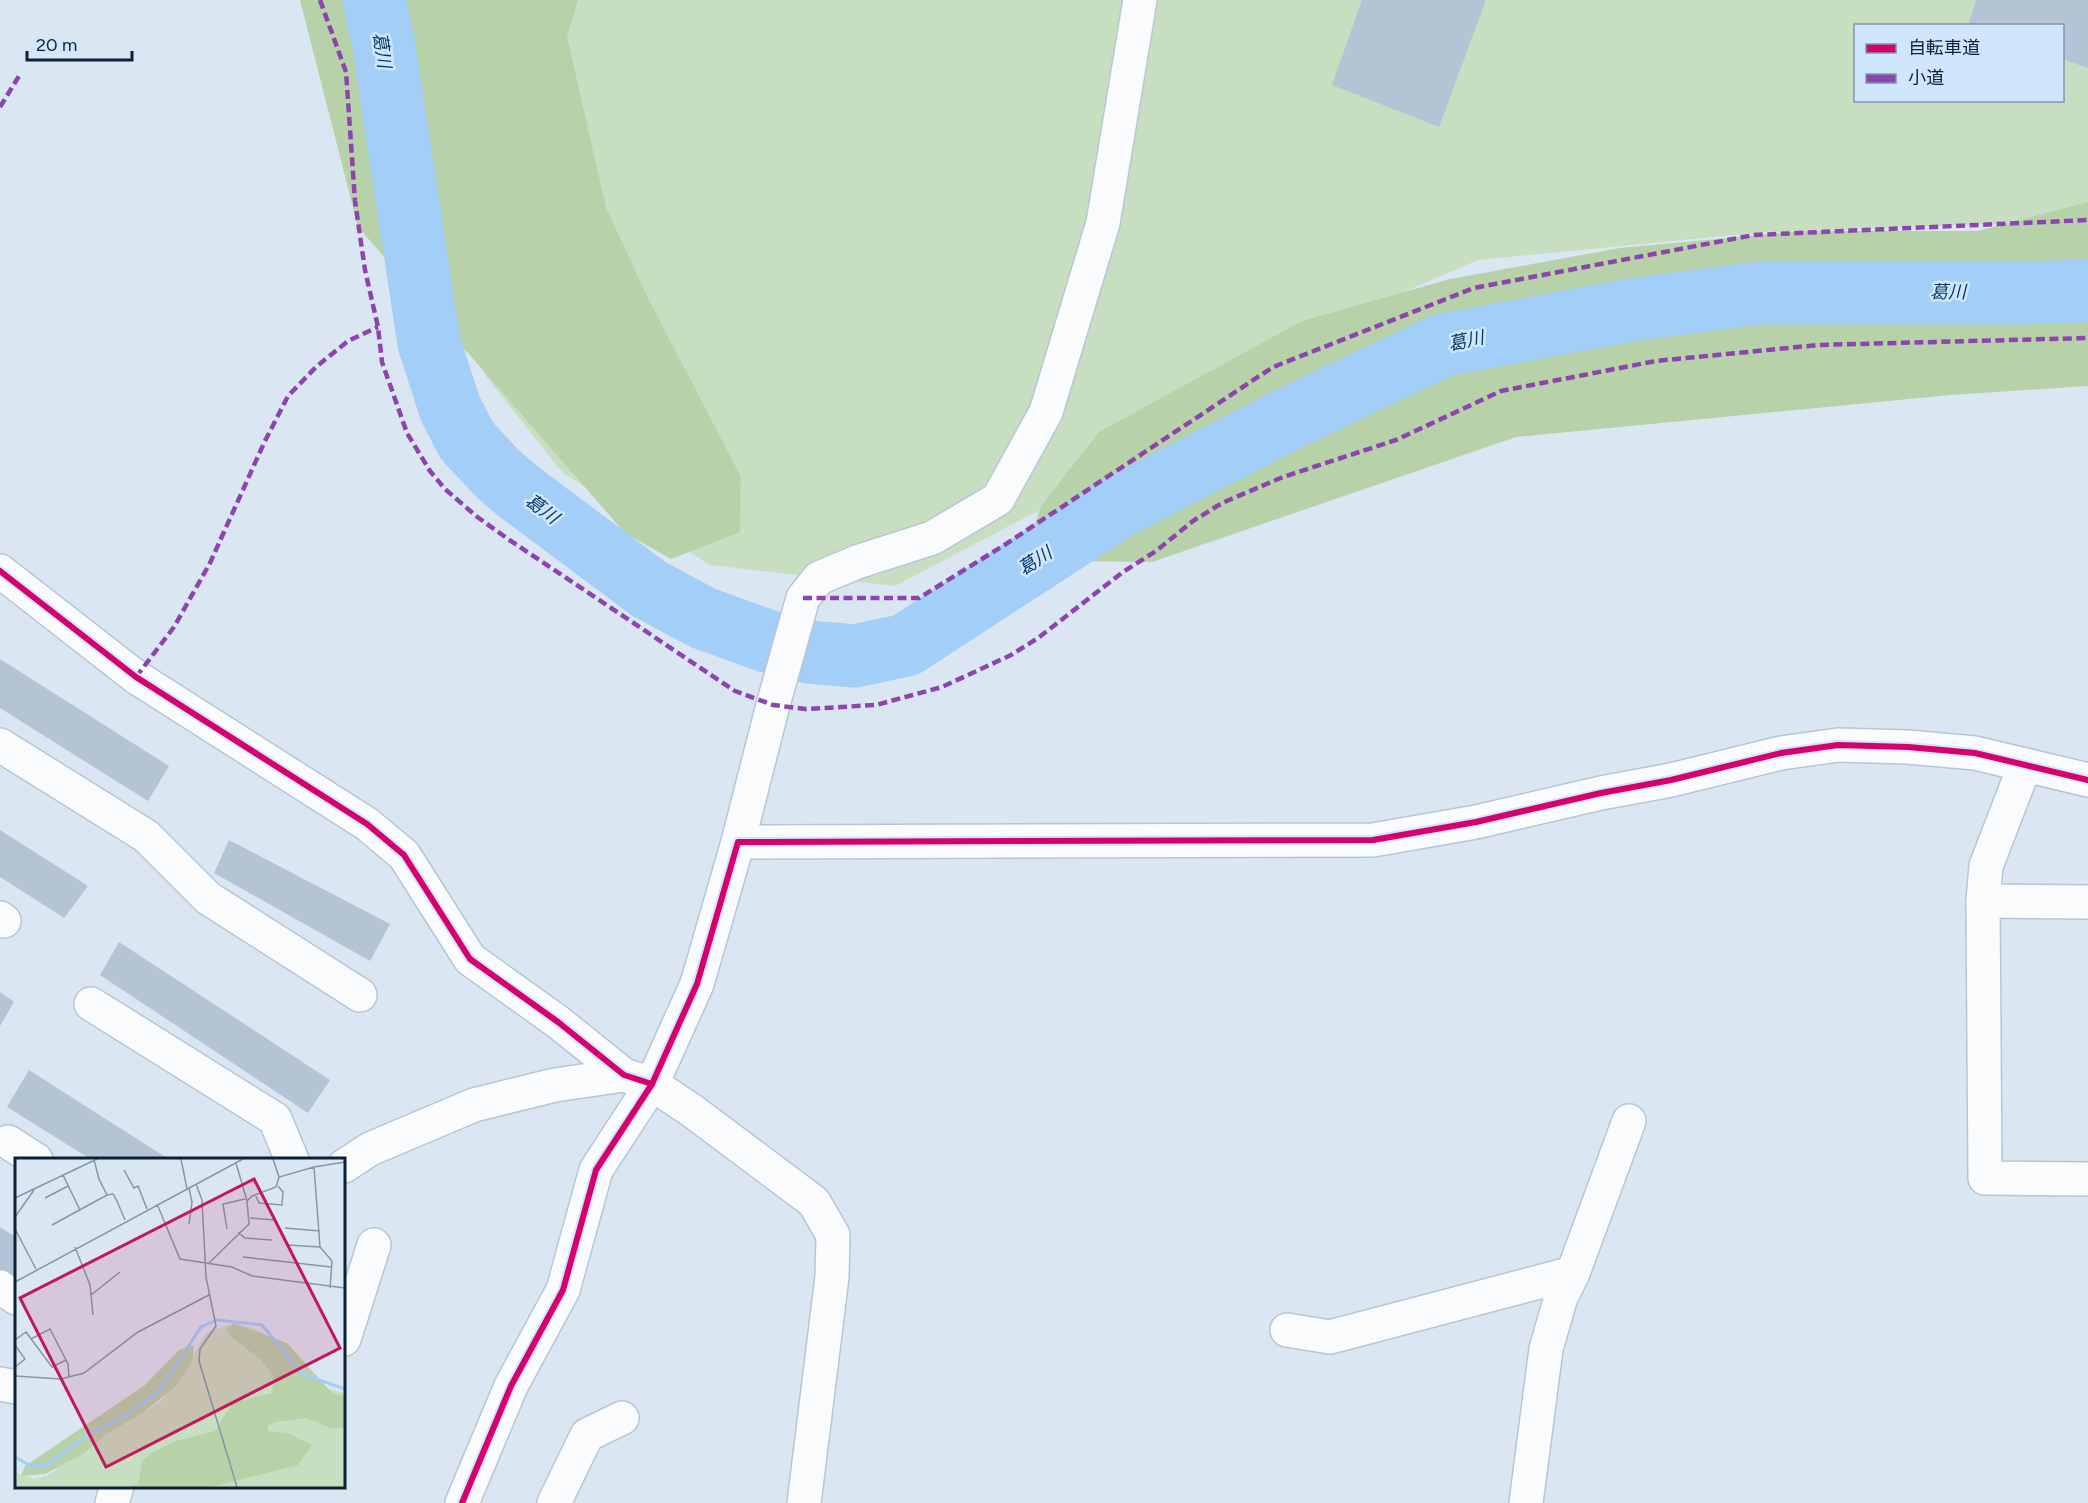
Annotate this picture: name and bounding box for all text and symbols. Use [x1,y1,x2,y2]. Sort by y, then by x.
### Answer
scale bar [27,24,132,62]
legend [1854,24,2064,102]
water label: 葛川 [368,31,396,71]
text: 20 m [36,34,77,56]
text: 自転車道 [1908,37,1980,59]
text: 小道 [1908,67,1944,89]
water label: 葛川 [1930,281,1968,303]
water label: 葛川 [1446,326,1488,356]
water label: 葛川 [521,489,565,530]
water label: 葛川 [1014,541,1058,580]
inset map [15,1158,345,1488]

